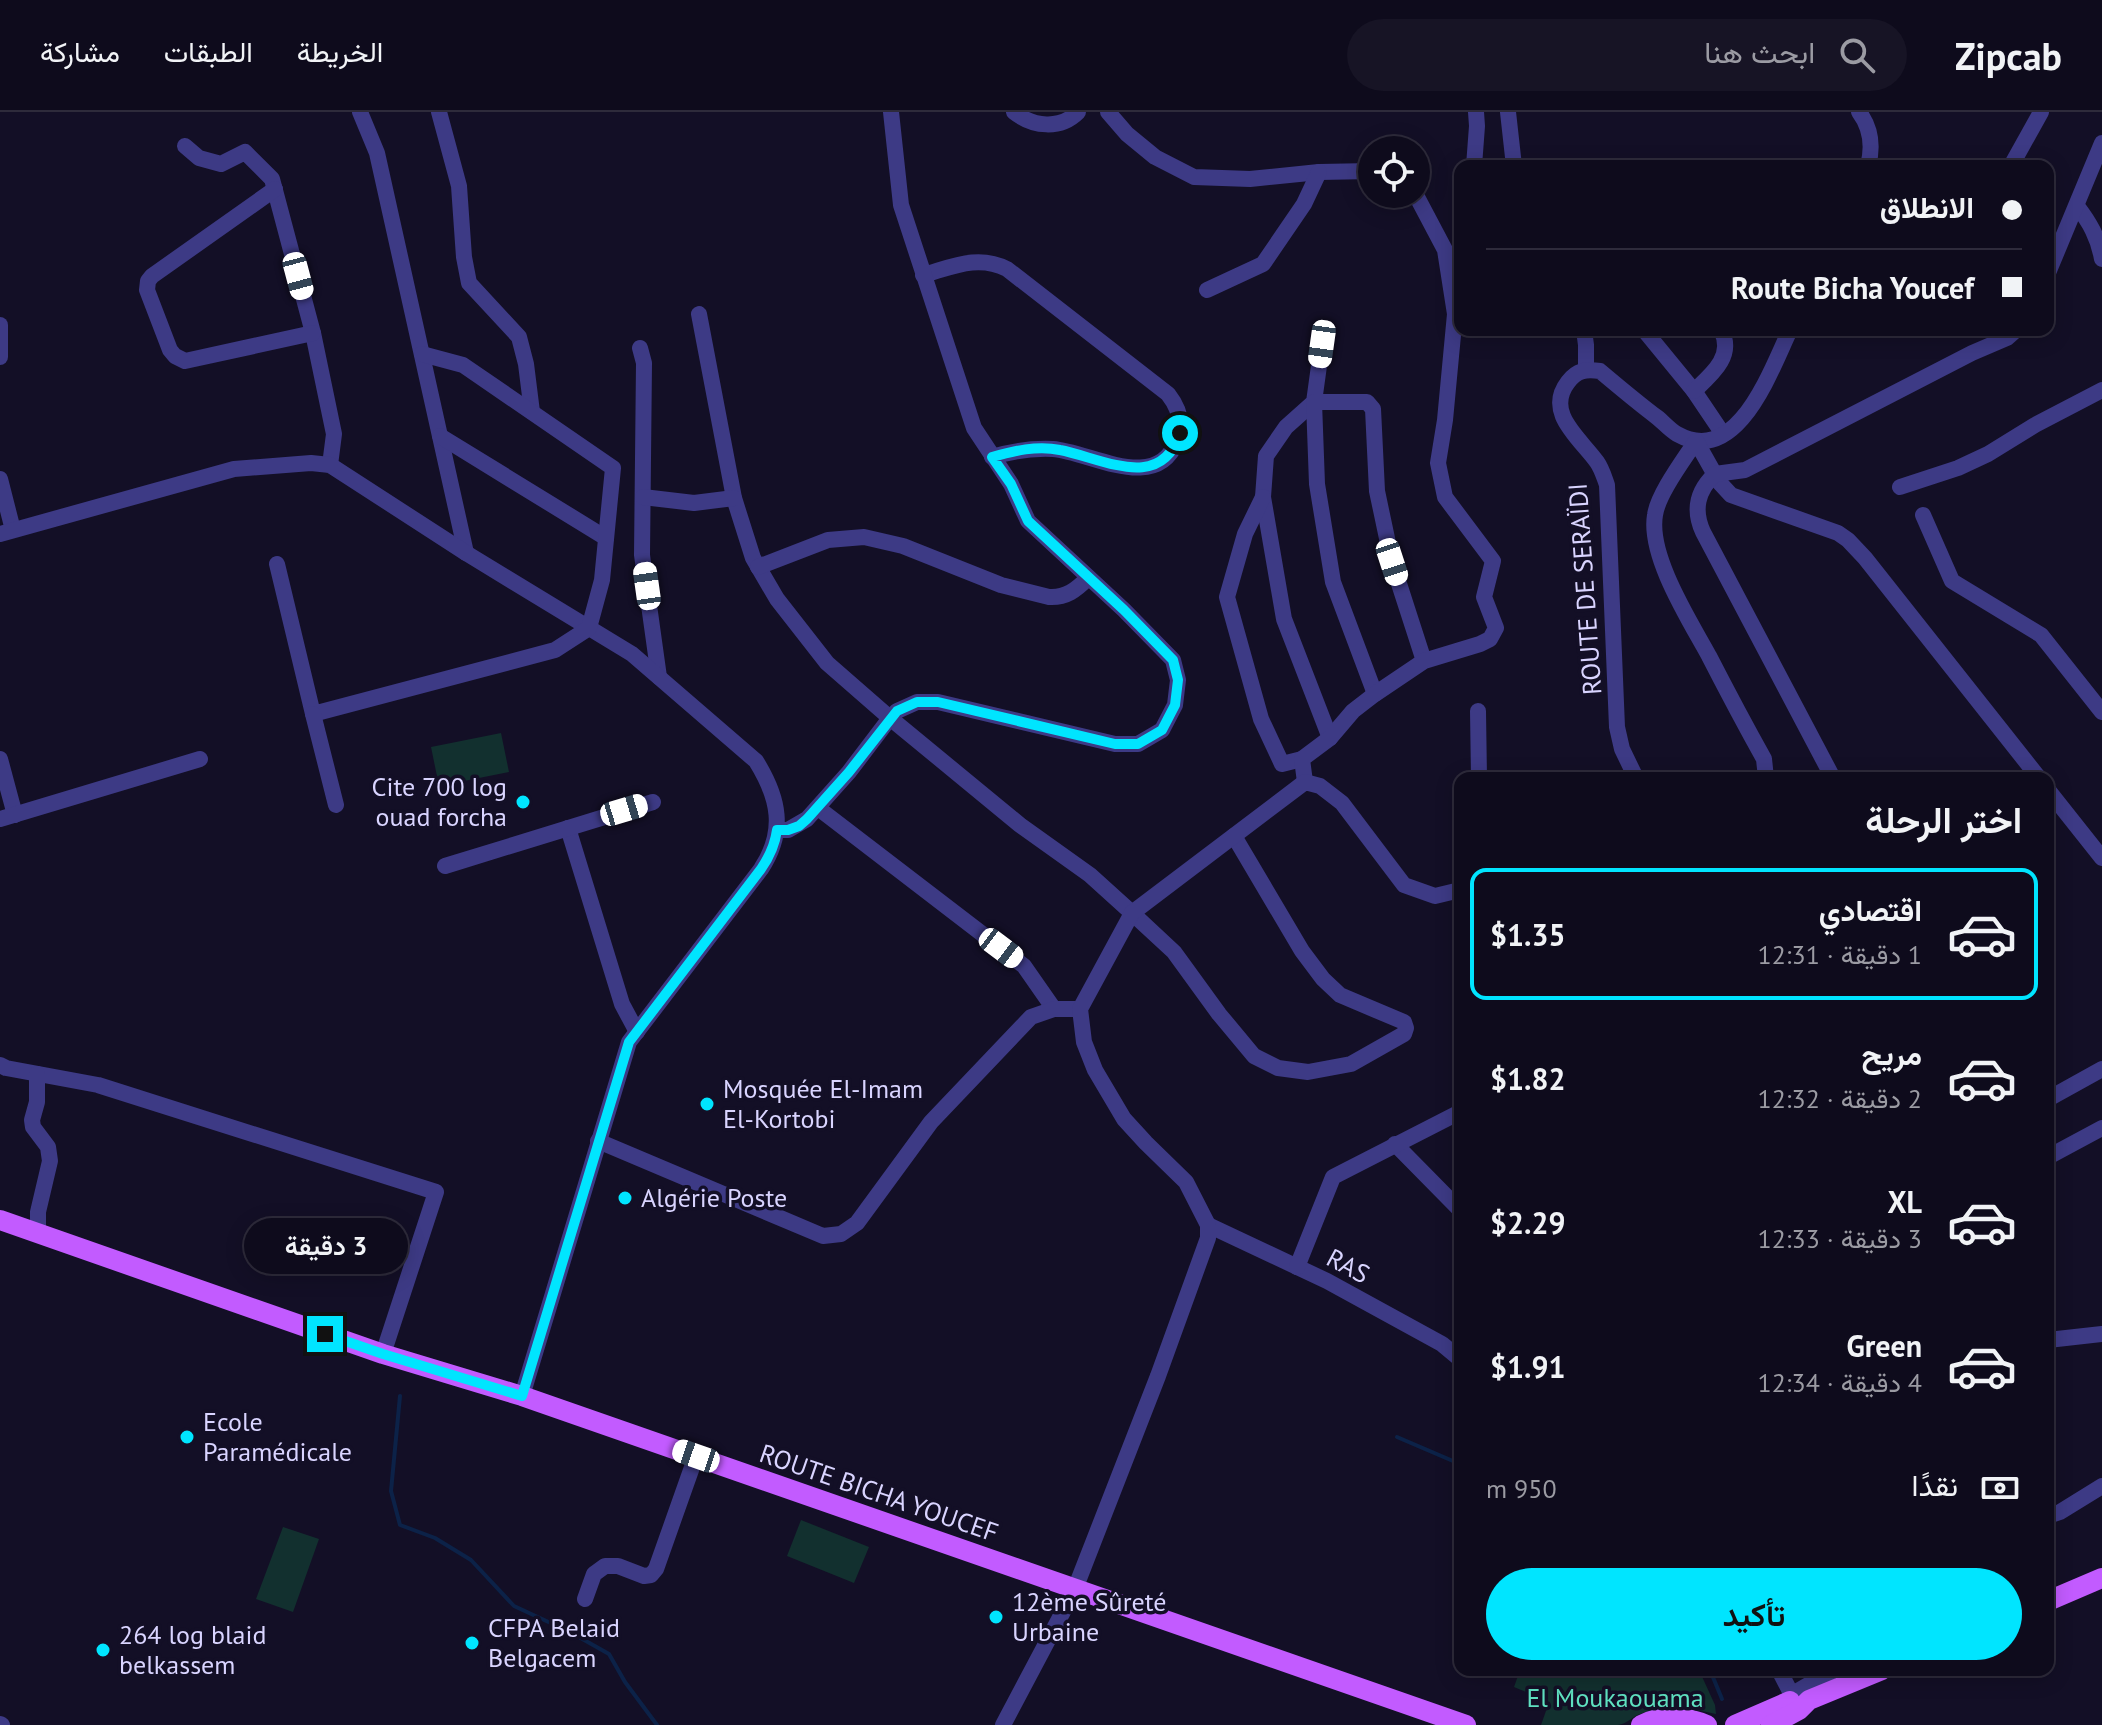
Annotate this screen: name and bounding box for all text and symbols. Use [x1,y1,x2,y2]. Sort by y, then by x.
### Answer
search box [1347,19,1907,91]
text: Zipcab [1955,31,2062,80]
text: ابحث هنا [1704,32,1815,71]
text: مشاركة [40,33,120,70]
text: الطبقات [164,33,253,70]
text: الخريطة [297,33,383,70]
icon: search [1835,33,1879,77]
map controls [1358,136,1430,208]
button: locate [1358,136,1430,208]
text: الانطلاق [1880,187,1974,226]
car [280,250,316,302]
text: Route Bicha Youcef [1731,268,1974,307]
car [1307,319,1337,369]
route start [1162,415,1198,451]
street label: ROUTE DE SERAÏDI [1561,482,1608,696]
car [1373,535,1411,589]
car [632,561,662,611]
place label: Cite 700 log ouad forcha [372,770,507,833]
car [598,792,650,828]
marker: Cite 700 log ouad forcha [514,793,532,811]
text: اختر الرحلة [1865,796,2022,843]
text: اقتصادي [1819,890,1922,929]
icon: car [1946,898,2018,970]
text: $1.35 [1490,915,1565,954]
car [975,924,1027,972]
text: 1 دقيقة · 12:31 [1758,938,1922,971]
text: مريح [1862,1034,1922,1073]
icon: car [1946,1042,2018,1114]
text: $1.82 [1490,1059,1565,1098]
place label: Mosquée El-Imam El-Kortobi [723,1072,923,1135]
text: 2 دقيقة · 12:32 [1758,1082,1922,1115]
marker: Mosquée El-Imam El-Kortobi [698,1095,716,1113]
place label: Algérie Poste [641,1181,787,1214]
text: XL [1888,1182,1922,1221]
icon: car [1946,1186,2018,1258]
marker: Algérie Poste [616,1189,634,1207]
text: $2.29 [1490,1203,1565,1242]
callout: 3 دقيقة [243,1218,407,1274]
text: 3 دقيقة · 12:33 [1758,1222,1922,1255]
text: 3 دقيقة [285,1229,367,1262]
street label: RAS [1321,1241,1375,1290]
route end [307,1316,343,1352]
text: Green [1847,1326,1922,1365]
icon: car [1946,1330,2018,1402]
text: $1.91 [1490,1347,1565,1386]
text: 4 دقيقة · 12:34 [1758,1366,1922,1399]
place label: Ecole Paramédicale [203,1405,352,1468]
marker: Ecole Paramédicale [178,1428,196,1446]
street label: ROUTE BICHA YOUCEF [756,1436,1003,1549]
car [669,1437,723,1475]
text: نقدًا [1912,1465,1958,1504]
icon: cash [1978,1466,2022,1510]
text: 950 m [1486,1472,1557,1505]
button: تأكيد [1486,1568,2022,1660]
place label: 12ème Sûreté Urbaine [1012,1585,1166,1648]
marker: 12ème Sûreté Urbaine [987,1608,1005,1626]
place label: CFPA Belaid Belgacem [488,1611,620,1674]
place label: 264 log blaid belkassem [119,1618,266,1681]
marker: CFPA Belaid Belgacem [463,1634,481,1652]
marker: 264 log blaid belkassem [94,1641,112,1659]
park label: El Moukaouama [1526,1681,1704,1714]

